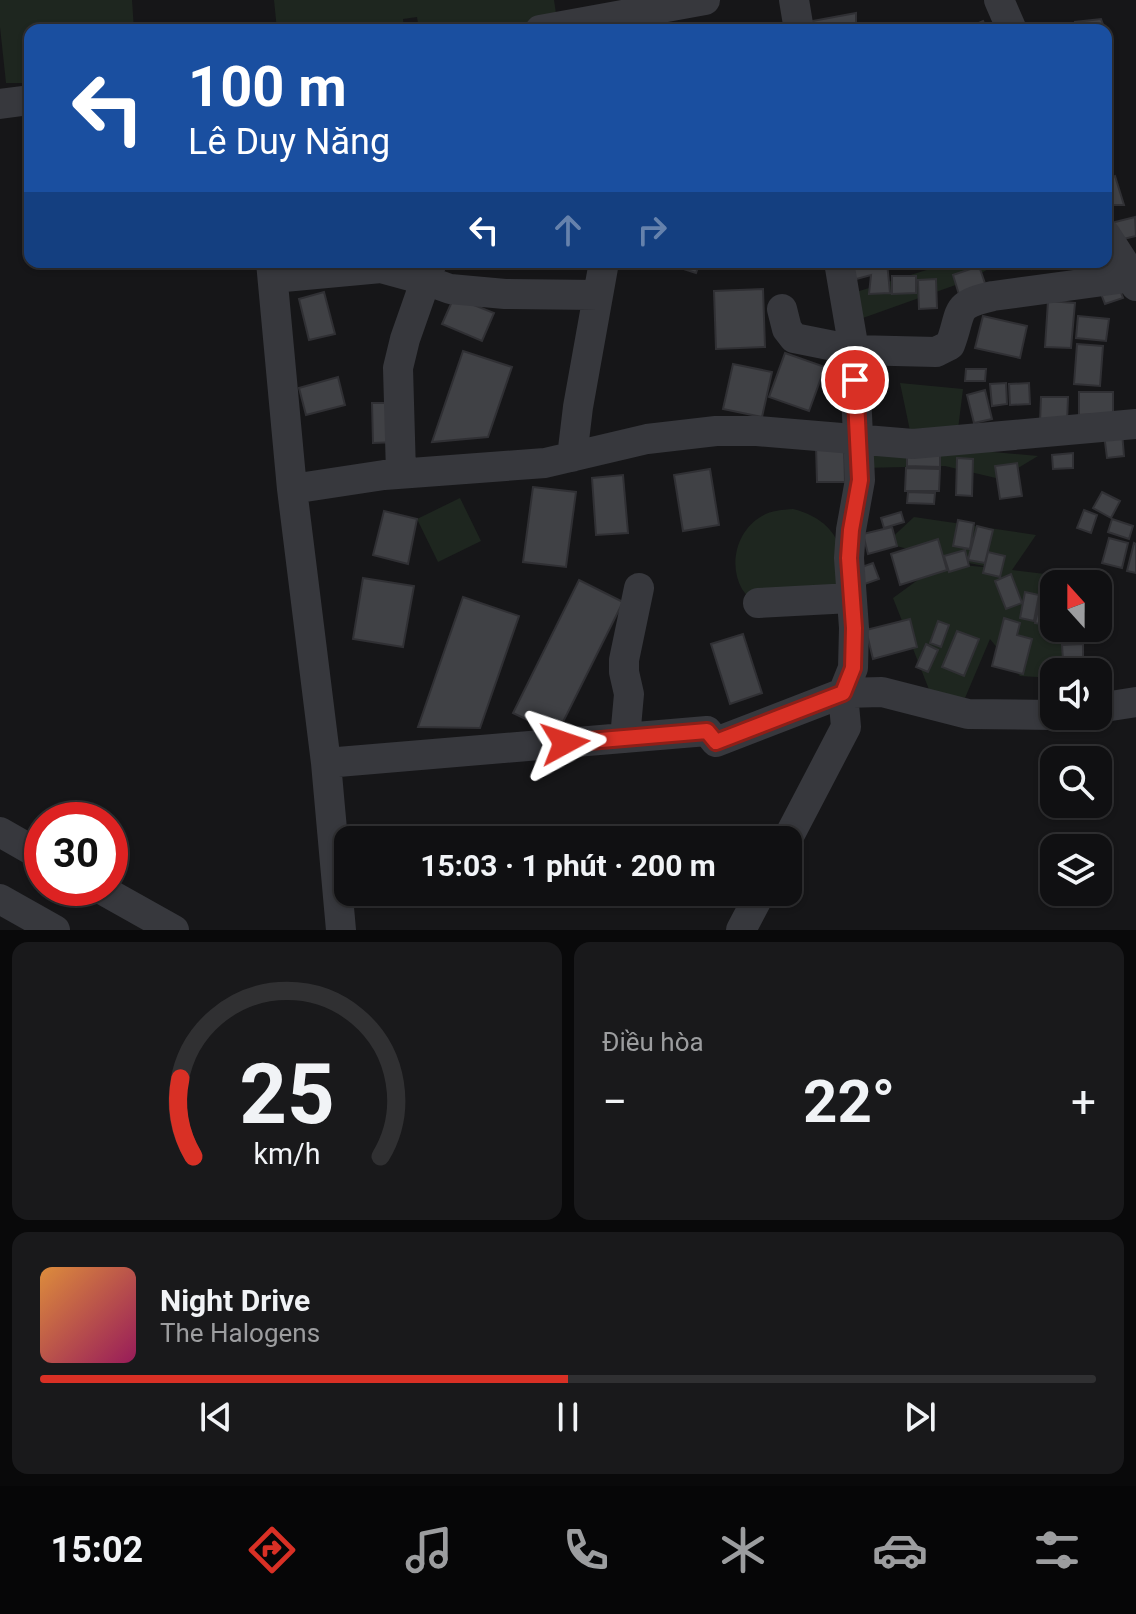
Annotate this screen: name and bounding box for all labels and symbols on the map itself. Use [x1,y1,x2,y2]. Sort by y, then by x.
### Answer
pin [821,346,889,414]
north arrow [1040,570,1112,642]
position arrow [523,701,607,785]
speed limit sign: 30 [24,802,128,906]

